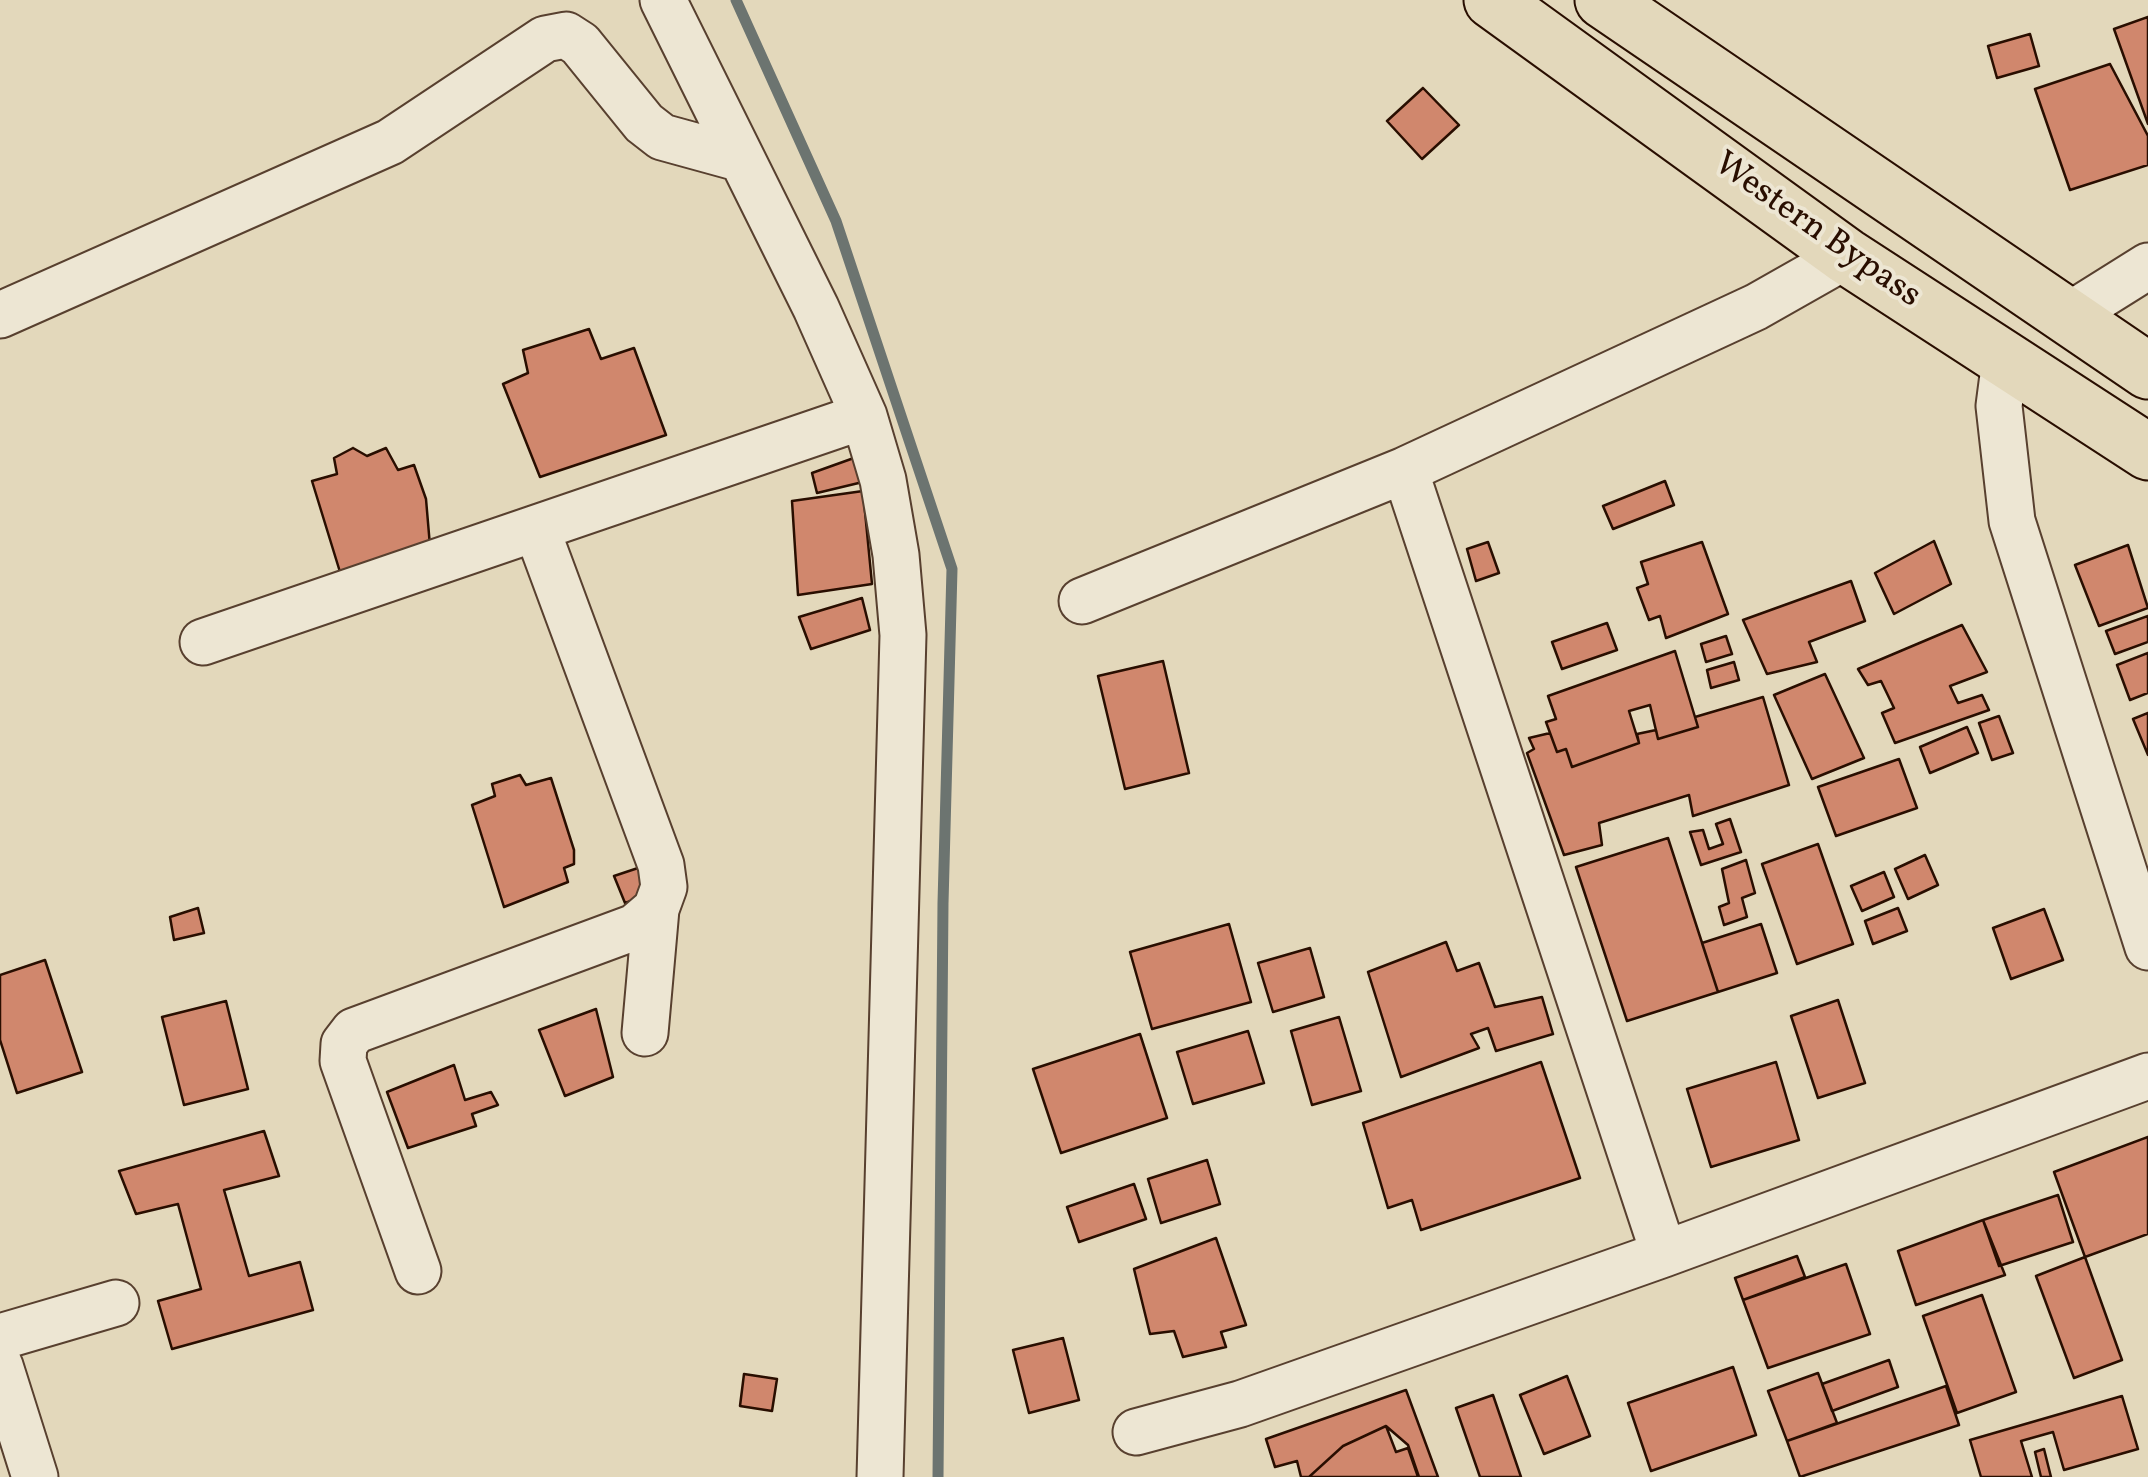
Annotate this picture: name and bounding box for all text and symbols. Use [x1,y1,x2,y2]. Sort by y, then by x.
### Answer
street label: Western Bypass [1704,145,1928,319]

